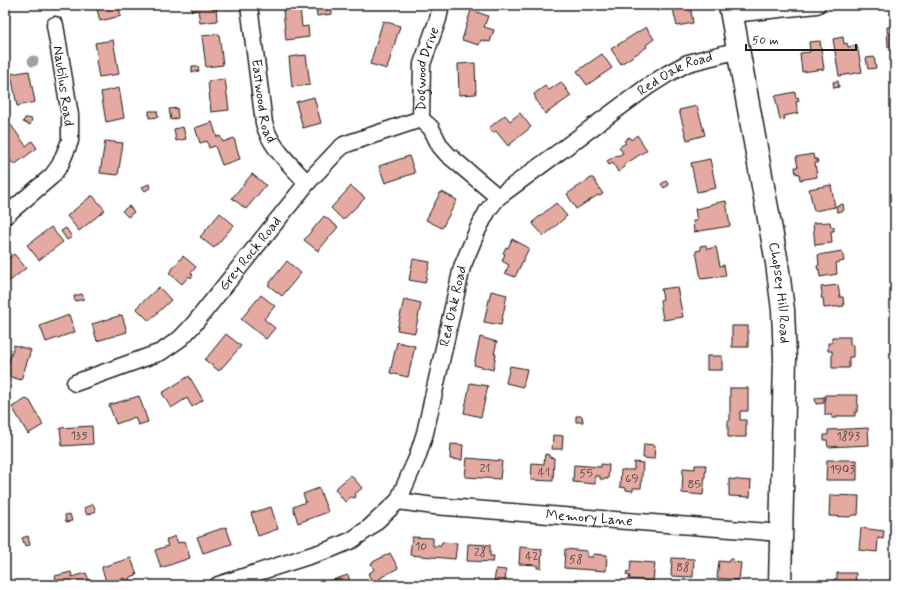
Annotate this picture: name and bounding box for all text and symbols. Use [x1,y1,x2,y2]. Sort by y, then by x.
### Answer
street label: Dogwood Drive [412,24,444,111]
scale bar [746,26,856,52]
text: 50 m [752,33,779,49]
street label: Nautilus Road [48,45,78,127]
street label: Red Oak Road [634,48,715,100]
street label: Eastwood Road [247,58,280,146]
street label: Grey Rock Road [215,213,286,295]
street label: Chopsey Hill Road [764,241,793,344]
street label: Red Oak Road [436,264,471,348]
house number: 135 [70,428,88,444]
house number: 1893 [836,429,860,445]
house number: 21 [479,461,491,477]
house number: 1903 [829,462,855,478]
house number: 41 [538,465,550,481]
house number: 55 [579,466,593,482]
house number: 69 [625,471,639,487]
house number: 85 [687,477,701,493]
street label: Memory Lane [545,506,633,530]
house number: 10 [415,539,427,555]
house number: 28 [474,545,486,561]
house number: 42 [525,549,539,565]
house number: 58 [569,552,583,568]
house number: 88 [676,560,690,576]

